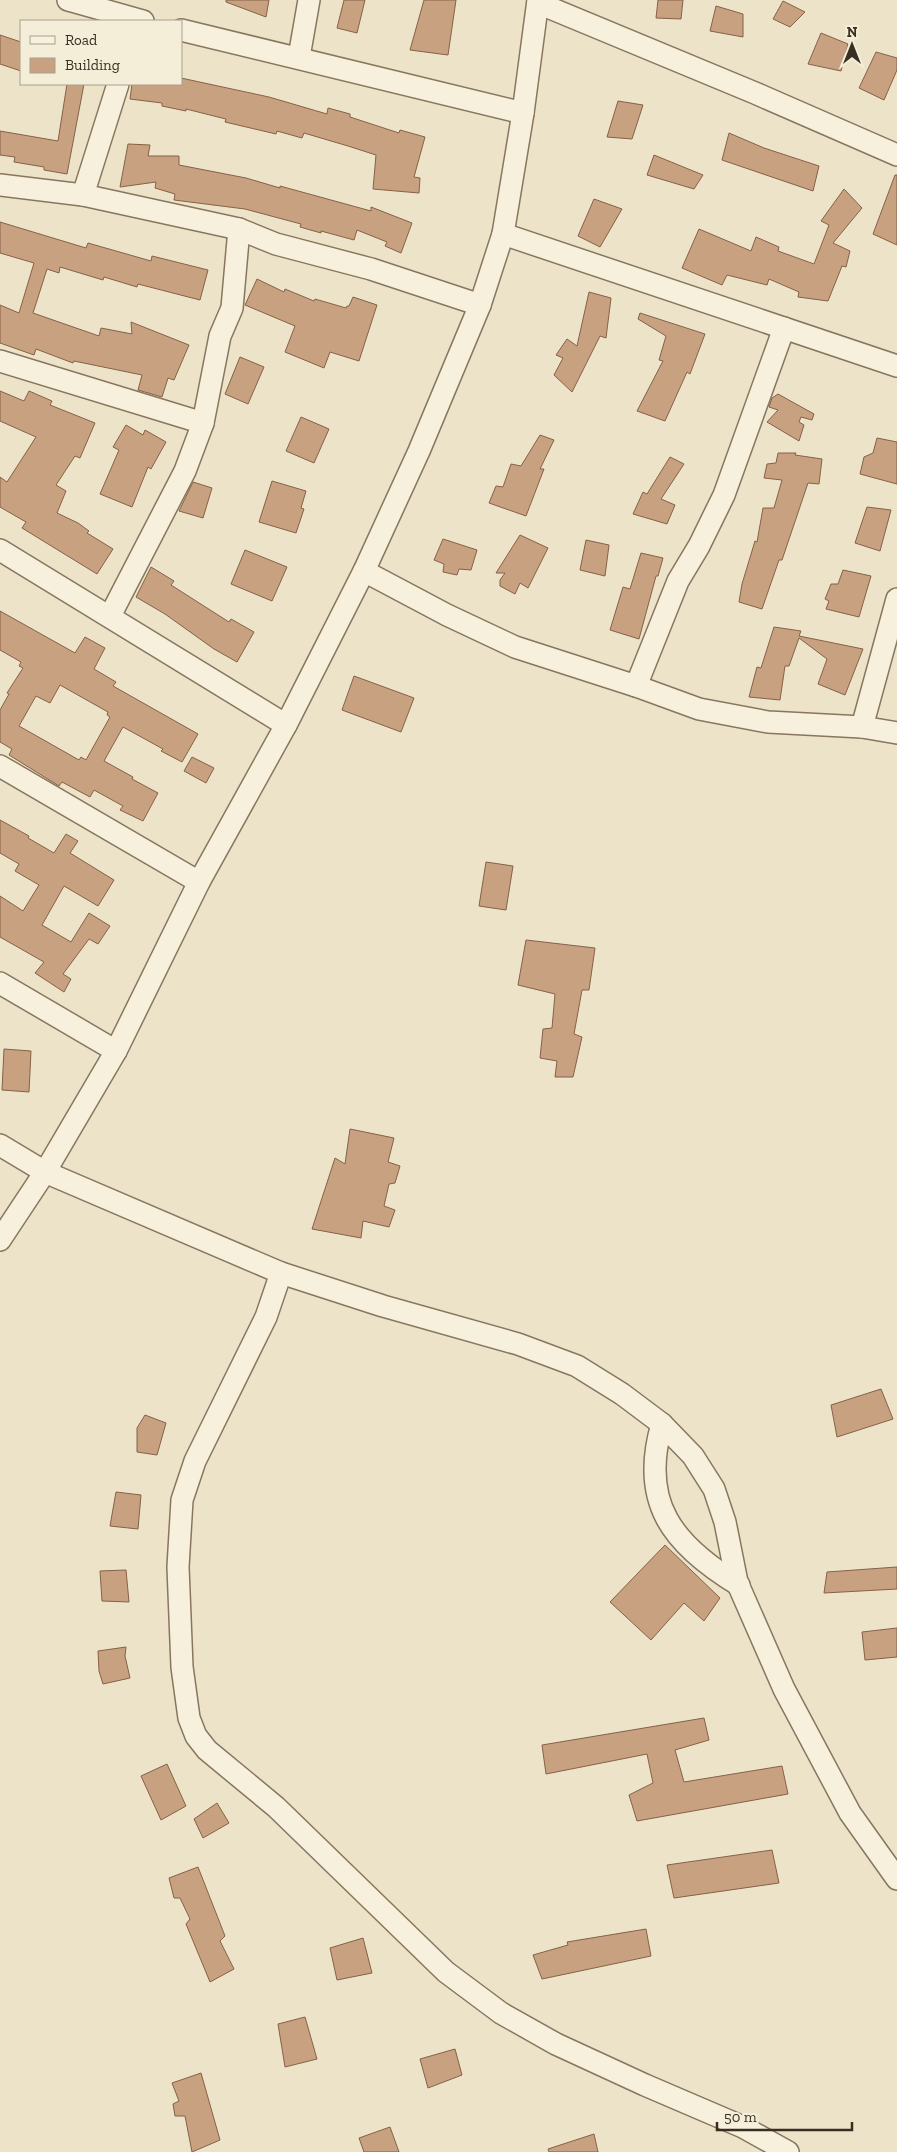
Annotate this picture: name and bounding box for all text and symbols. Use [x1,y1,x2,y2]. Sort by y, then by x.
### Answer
legend [20,20,182,85]
north arrow [827,20,877,70]
text: N [847,24,858,41]
text: Road [65,31,98,49]
text: Building [65,56,120,74]
scale bar [717,2100,852,2132]
text: 50 m [724,2108,757,2126]

